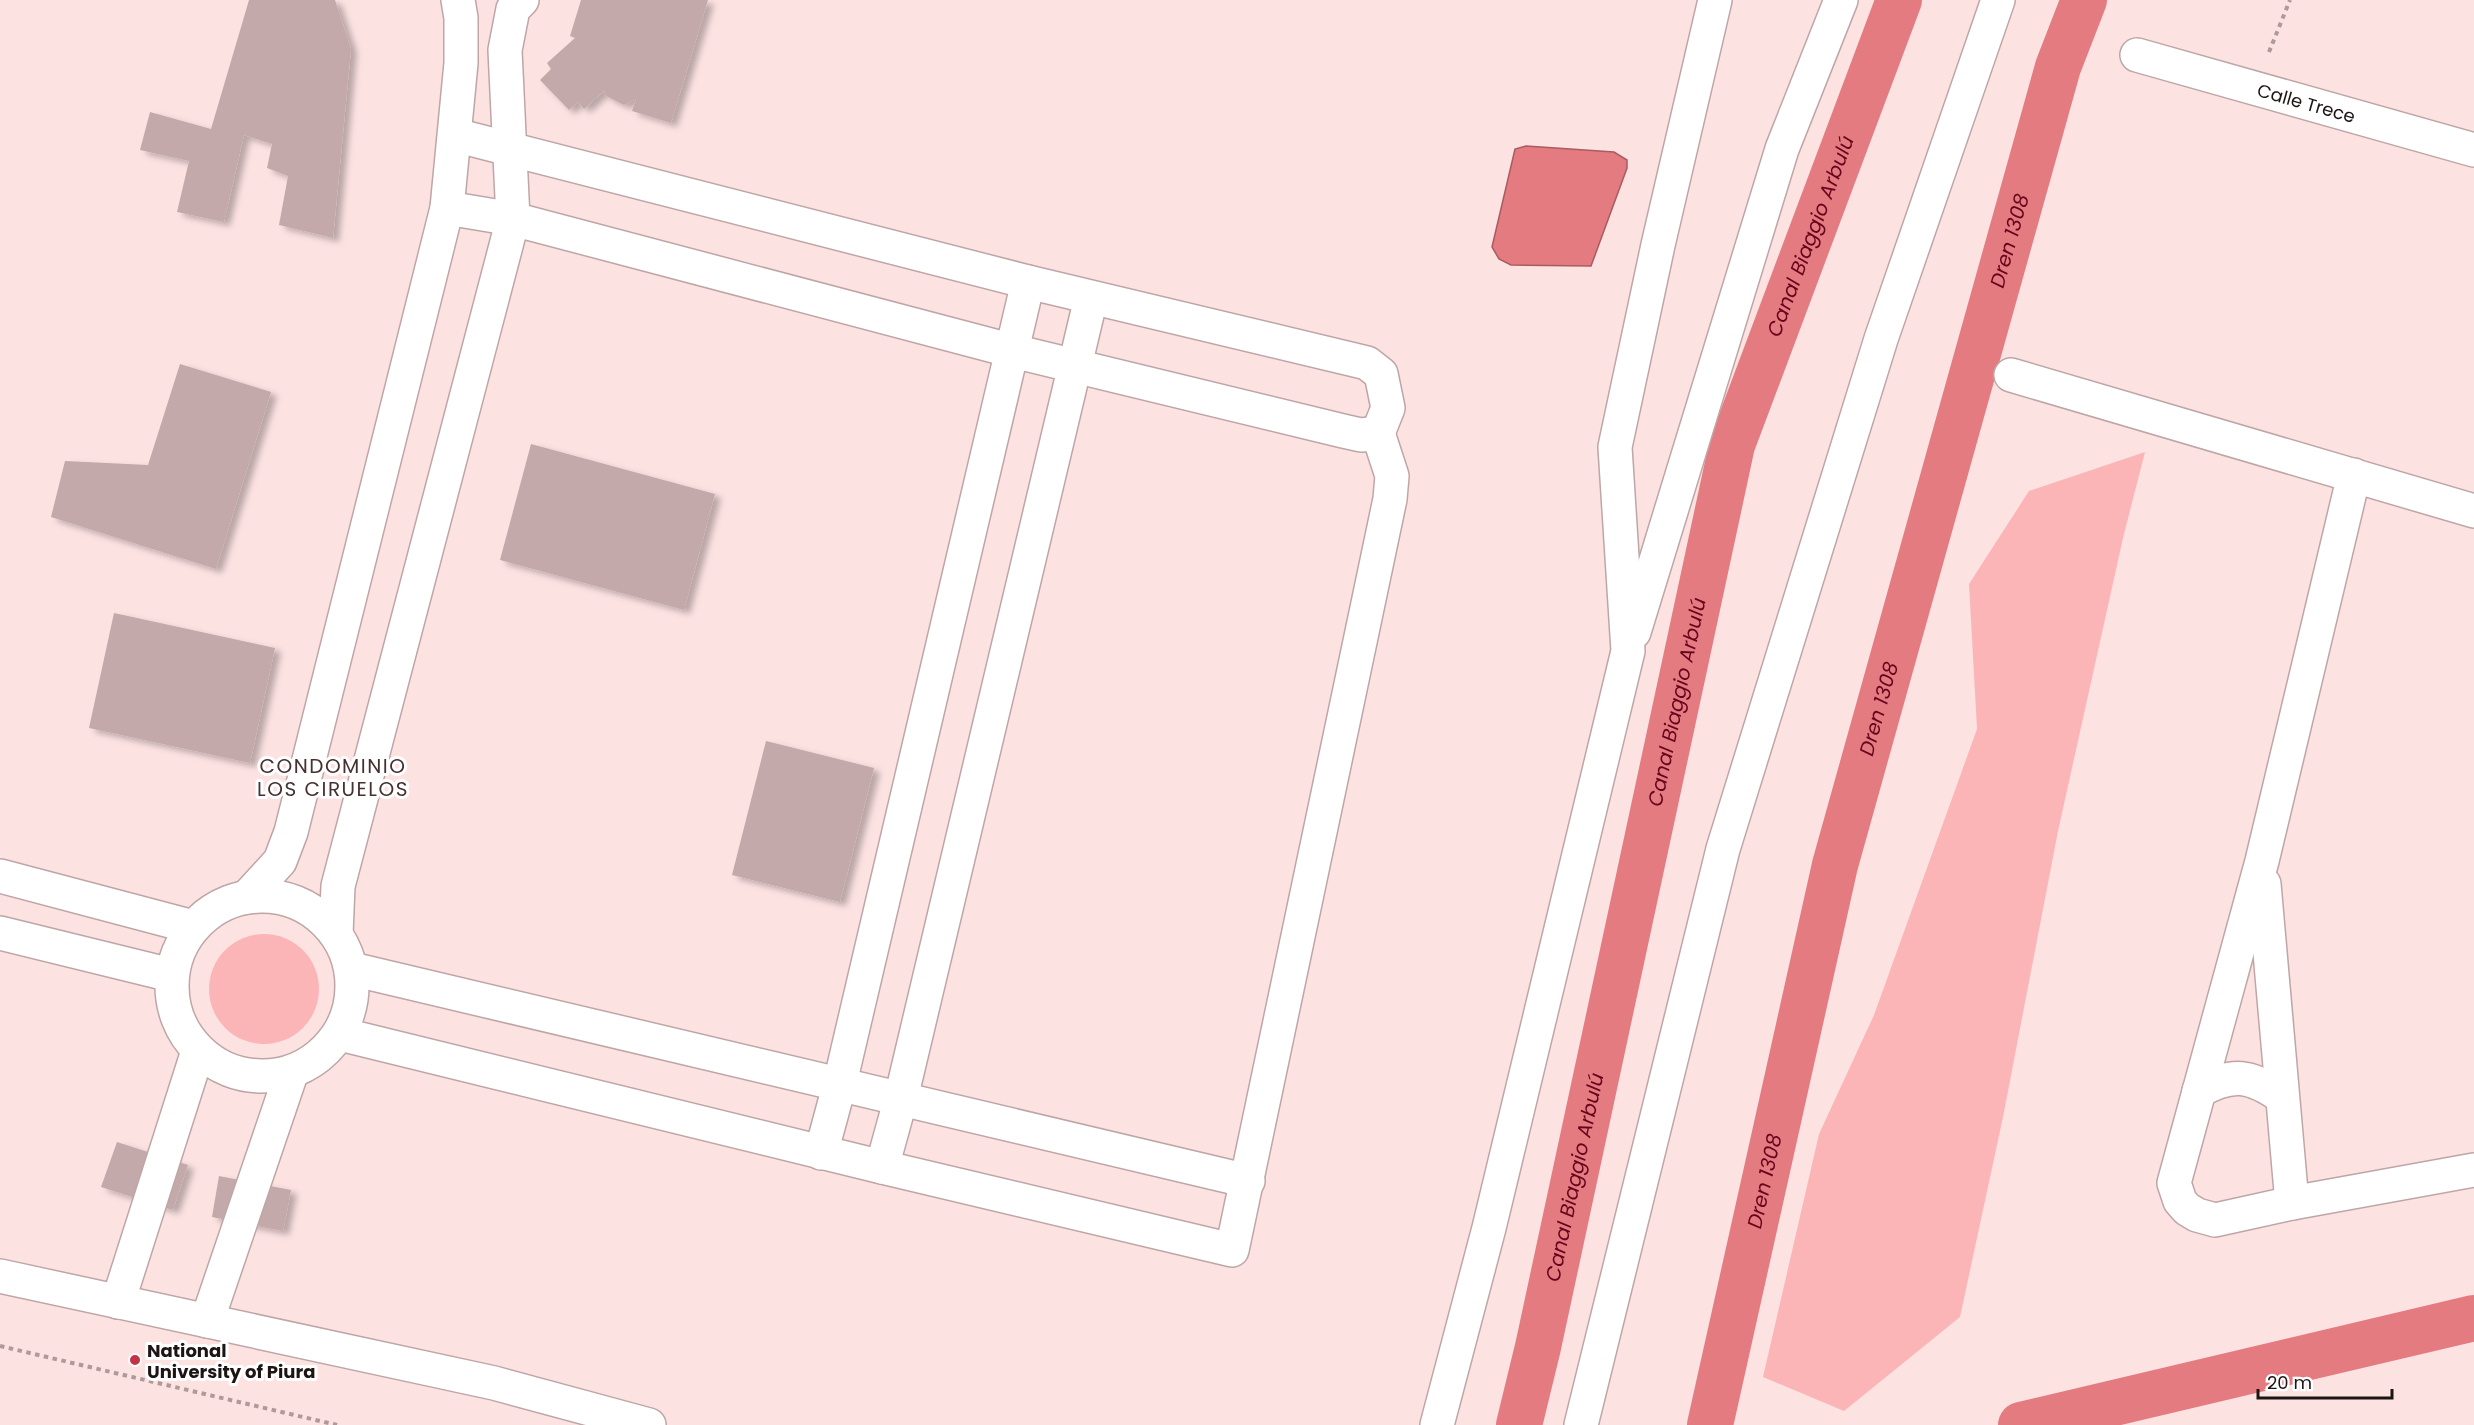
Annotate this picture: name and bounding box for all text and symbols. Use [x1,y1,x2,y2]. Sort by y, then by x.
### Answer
street label: Calle Trece [2255,77,2358,128]
water label: Canal Biaggio Arbulú [1760,131,1861,341]
water label: Dren 1308 [1983,190,2036,291]
water label: Canal Biaggio Arbulú [1641,595,1713,809]
water label: Dren 1308 [1852,658,1905,759]
district label: CONDOMINIO LOS CIRUELOS [257,752,409,803]
water label: Canal Biaggio Arbulú [1538,1070,1611,1284]
water label: Dren 1308 [1740,1131,1789,1231]
place label: National University of Piura [147,1338,315,1384]
marker: National University of Piura [128,1353,142,1367]
scale bar [2258,1362,2392,1400]
text: 20 m [2267,1370,2312,1395]

